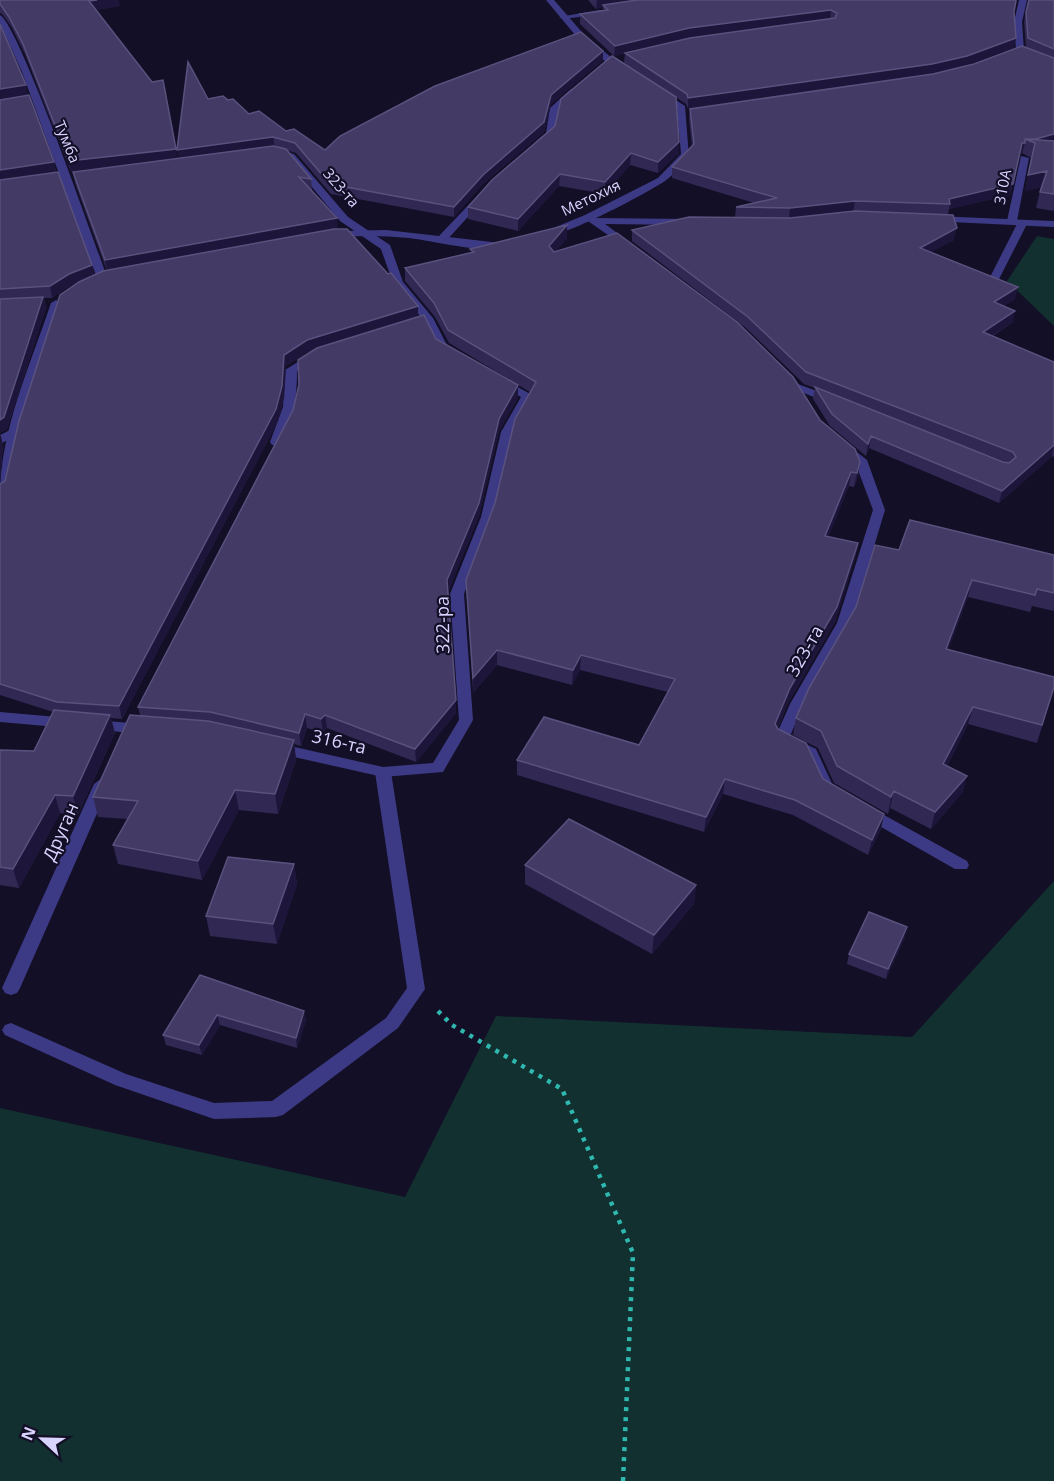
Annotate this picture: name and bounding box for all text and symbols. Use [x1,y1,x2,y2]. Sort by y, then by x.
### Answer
street label: Тумба [50,117,85,166]
street label: 323-та [319,163,364,211]
street label: 310А [989,167,1015,206]
street label: Метохия [558,174,624,220]
street label: 322-ра [429,596,455,654]
street label: 323-та [780,621,828,680]
street label: 316-та [310,723,369,759]
street label: Друган [37,799,84,865]
north arrow [12,1409,72,1469]
text: N [15,1423,41,1444]

